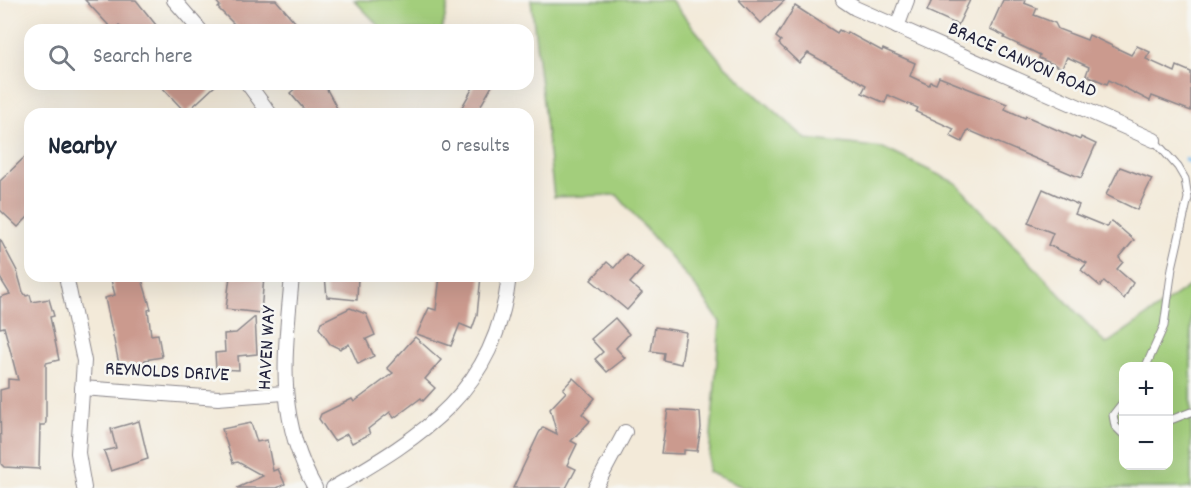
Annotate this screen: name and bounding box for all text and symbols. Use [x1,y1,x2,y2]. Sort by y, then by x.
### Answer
street label: BRACE CANYON ROAD [943,16,1101,106]
search box [24,24,534,90]
icon: search [45,41,78,74]
text: Search here [93,42,192,73]
text: Nearby [48,129,116,166]
text: 0 results [441,133,510,161]
street label: HAVEN WAY [252,305,284,391]
street label: REYNOLDS DRIVE [104,356,230,390]
map controls [1119,362,1173,470]
button: + [1119,362,1173,416]
button: − [1119,416,1173,470]

